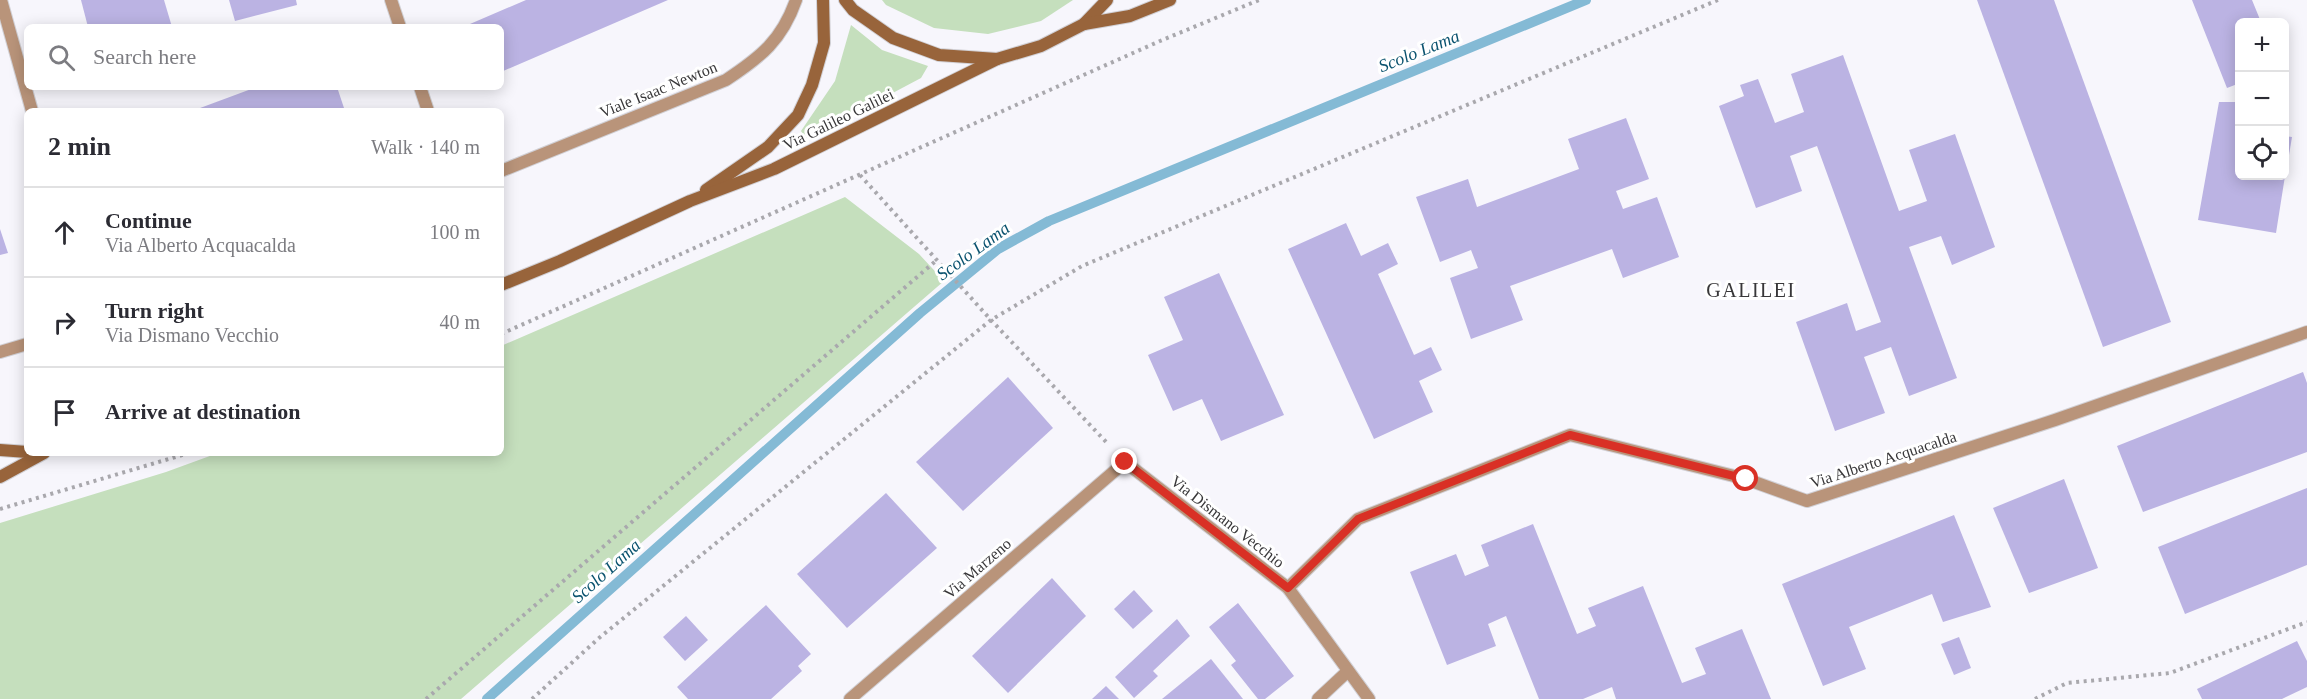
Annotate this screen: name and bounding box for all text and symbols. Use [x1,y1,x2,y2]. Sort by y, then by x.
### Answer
map controls [2235,18,2289,180]
button: + [2235,18,2289,72]
search box [24,24,504,90]
water label: Scolo Lama [1376,26,1462,76]
icon: search [45,41,78,74]
text: Search here [93,44,196,69]
street label: Viale Isaac Newton [597,58,719,121]
button: − [2235,72,2289,126]
street label: Via Galileo Galilei [780,85,897,154]
button: locate [2235,126,2289,180]
text: 2 min [48,132,111,161]
text: Walk · 140 m [371,136,480,158]
text: Continue [105,208,192,233]
icon: ahead [48,216,81,249]
water label: Scolo Lama [933,218,1013,284]
text: 100 m [429,221,480,243]
text: Via Alberto Acquacalda [105,234,296,256]
district label: GALILEI [1706,279,1796,301]
text: Turn right [105,298,204,323]
icon: right [48,306,81,339]
text: 40 m [439,311,480,333]
text: Via Dismano Vecchio [105,324,279,346]
icon: arrive [48,396,81,429]
text: Arrive at destination [105,399,301,424]
street label: Via Alberto Acquacalda [1808,428,1959,492]
route end [1111,448,1137,474]
route start [1732,465,1758,491]
street label: Via Dismano Vecchio [1168,472,1288,571]
water label: Scolo Lama [568,535,644,607]
street label: Via Marzeno [940,535,1014,602]

